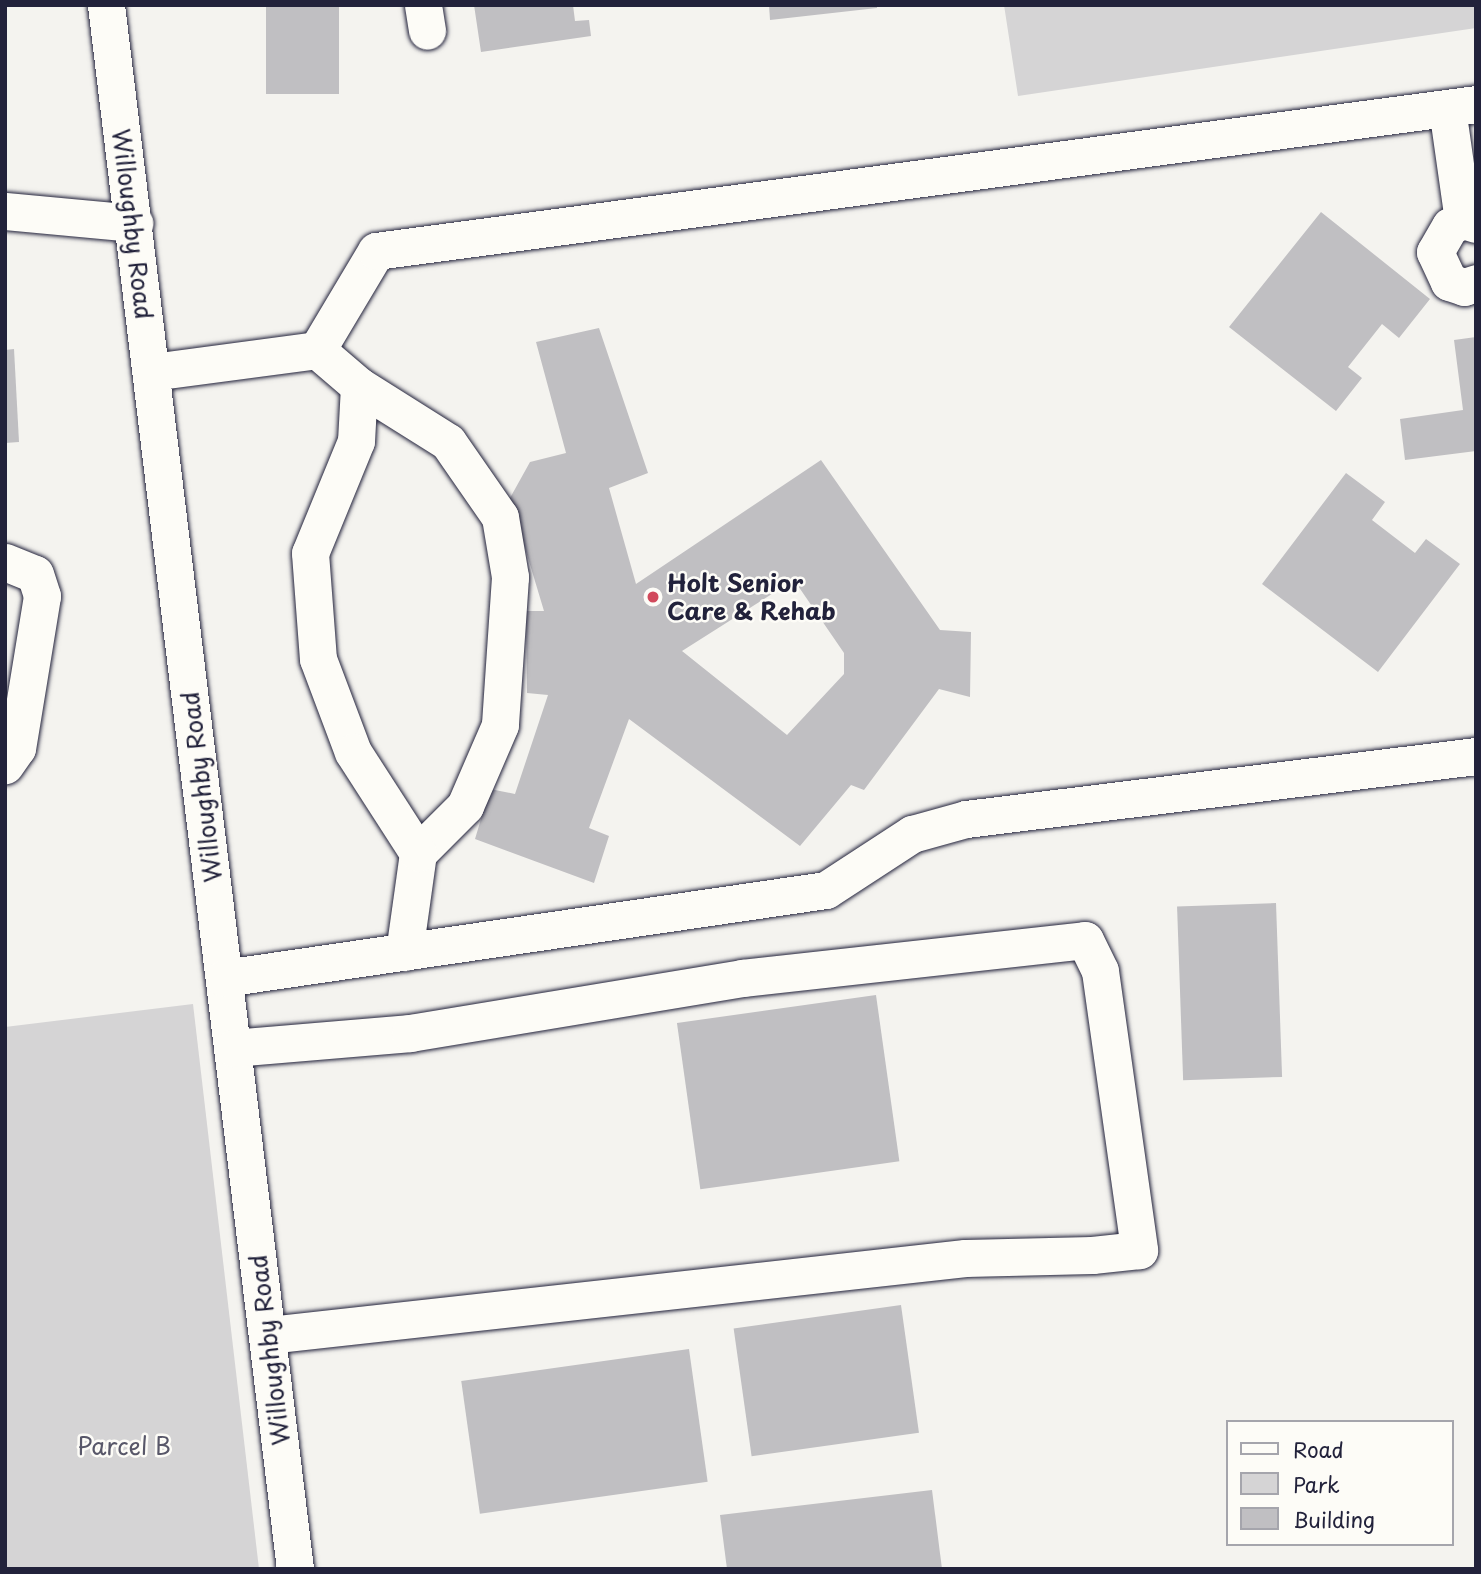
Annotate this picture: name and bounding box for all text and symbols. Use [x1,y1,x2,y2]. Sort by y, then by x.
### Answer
street label: Willoughby Road [107,127,159,321]
place label: Holt Senior Care & Rehab [667,569,835,625]
marker: Holt Senior Care & Rehab [645,589,661,605]
street label: Willoughby Road [175,690,227,884]
street label: Willoughby Road [243,1253,295,1447]
legend [1226,1420,1453,1546]
park label: Parcel B [76,1432,172,1460]
text: Road [1293,1433,1344,1465]
text: Park [1293,1468,1340,1500]
text: Building [1293,1503,1375,1535]

